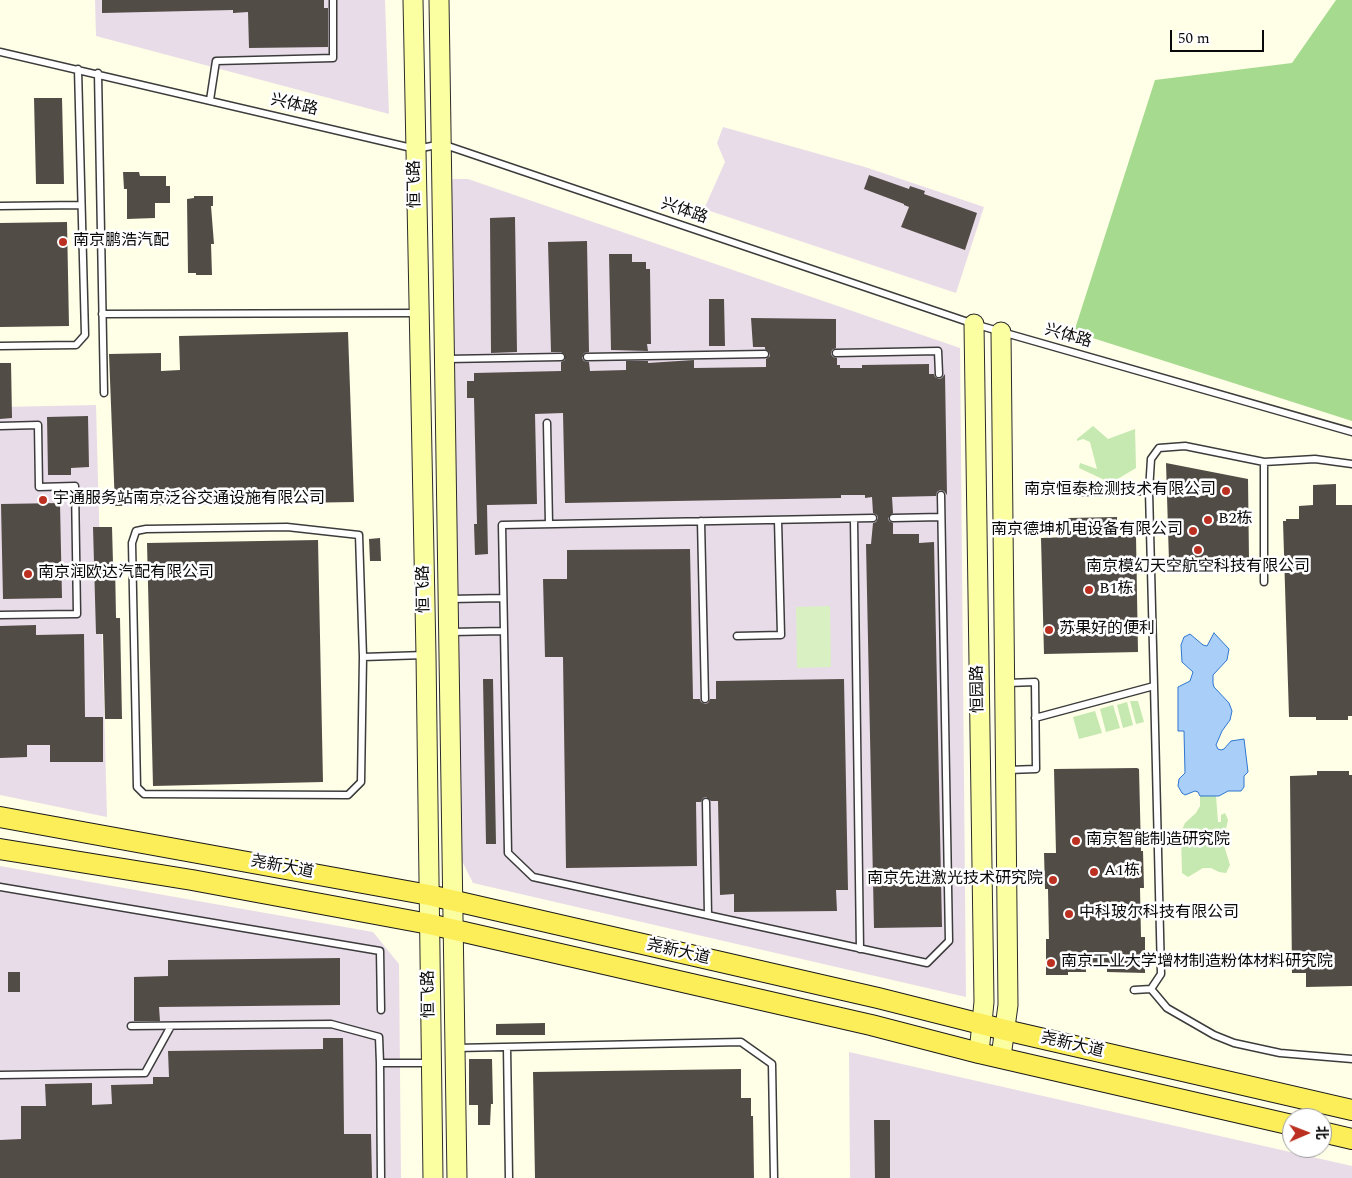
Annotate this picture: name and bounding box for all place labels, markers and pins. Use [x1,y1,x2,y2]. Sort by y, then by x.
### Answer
place label: 南京鹏浩汽配 [73,232,169,252]
marker: 南京鹏浩汽配 [57,236,69,248]
place label: 南京恒泰检测技术有限公司 [1024,481,1216,501]
marker: 南京恒泰检测技术有限公司 [1220,485,1232,497]
place label: 宇通服务站南京泛谷交通设施有限公司 [53,490,325,510]
marker: 宇通服务站南京泛谷交通设施有限公司 [37,494,49,506]
place label: B2栋 [1218,510,1253,530]
marker: B2栋 [1202,514,1214,526]
place label: 南京德坤机电设备有限公司 [991,521,1183,541]
marker: 南京德坤机电设备有限公司 [1187,525,1199,537]
marker: 南京模幻天空航空科技有限公司 [1192,544,1204,556]
place label: 南京模幻天空航空科技有限公司 [1086,558,1310,578]
place label: 南京润欧达汽配有限公司 [38,564,214,584]
marker: 南京润欧达汽配有限公司 [22,568,34,580]
place label: B1栋 [1099,580,1134,600]
marker: B1栋 [1083,584,1095,596]
place label: 苏果好的便利 [1059,620,1155,640]
marker: 苏果好的便利 [1043,624,1055,636]
place label: 南京智能制造研究院 [1086,831,1230,851]
marker: 南京智能制造研究院 [1070,835,1082,847]
place label: A1栋 [1104,862,1140,882]
marker: A1栋 [1088,866,1100,878]
place label: 南京先进激光技术研究院 [867,870,1043,890]
marker: 南京先进激光技术研究院 [1047,874,1059,886]
place label: 中科玻尔科技有限公司 [1079,904,1239,924]
marker: 中科玻尔科技有限公司 [1063,908,1075,920]
place label: 南京工业大学增材制造粉体材料研究院 [1061,953,1333,973]
marker: 南京工业大学增材制造粉体材料研究院 [1045,957,1057,969]

